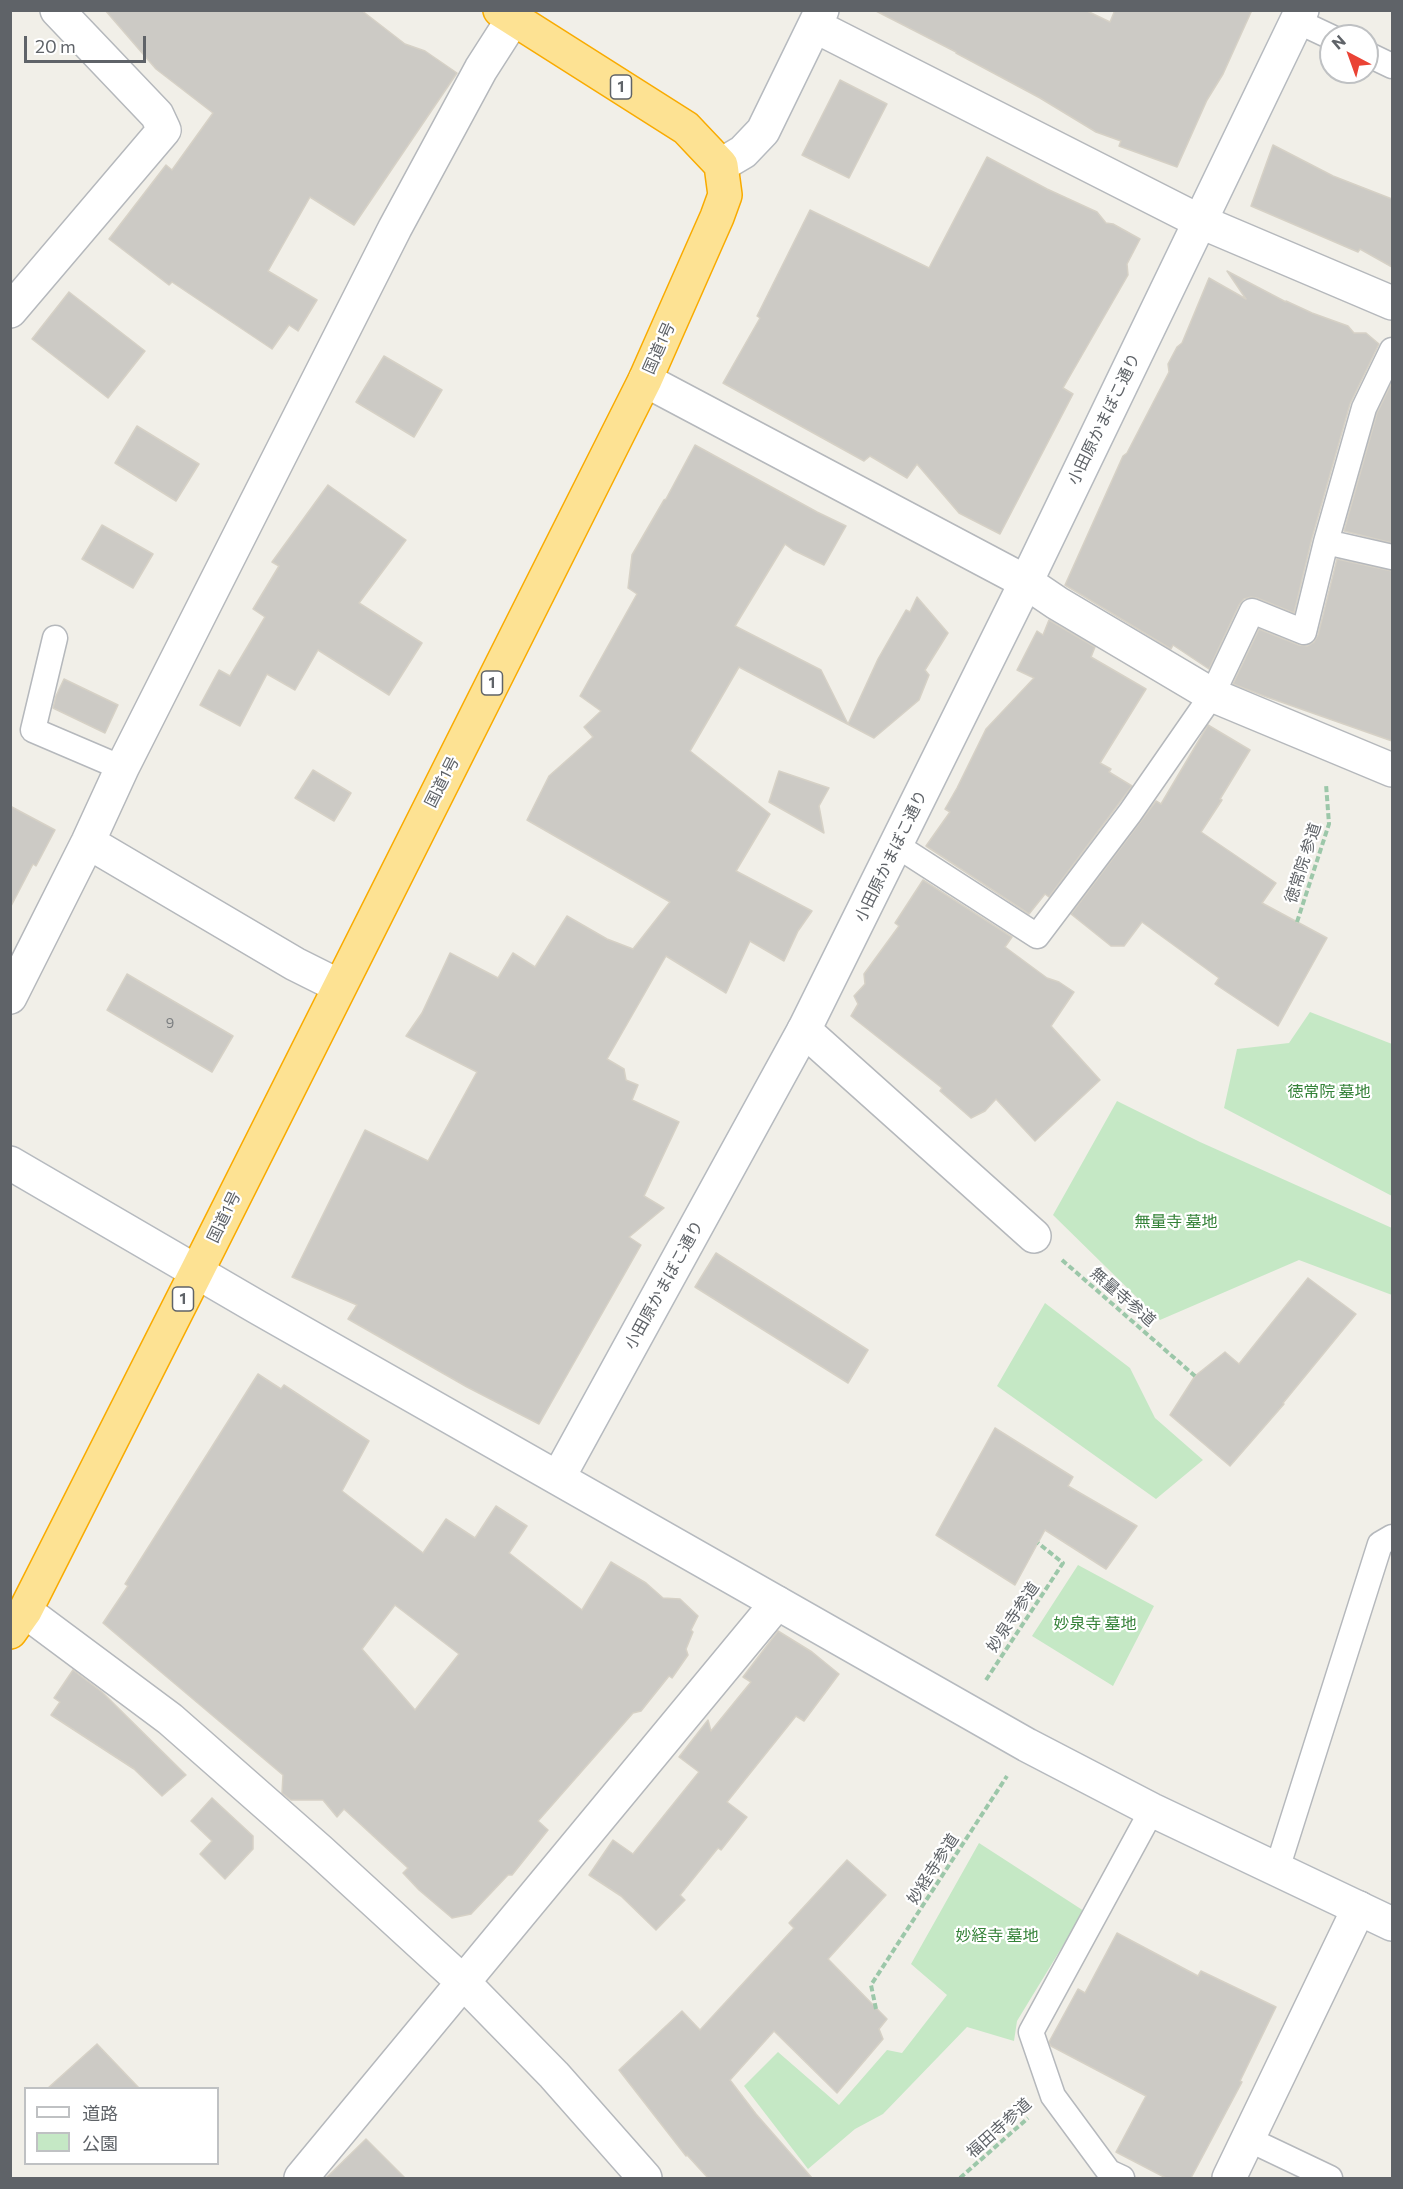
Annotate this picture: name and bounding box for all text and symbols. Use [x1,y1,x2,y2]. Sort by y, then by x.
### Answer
scale bar [27,24,148,62]
north arrow [1319,24,1379,84]
text: N [1327,30,1349,53]
text: 20 m [35,35,76,57]
road number: 1 [610,75,632,99]
street label: 国道1号 [639,319,679,377]
street label: 小田原かまぼこ通り [1064,350,1144,488]
road number: 1 [482,671,502,695]
street label: 国道1号 [421,753,463,811]
street label: 小田原かまぼこ通り [851,787,931,925]
street label: 徳常院 参道 [1281,821,1325,905]
house number: 9 [166,1015,174,1031]
park label: 徳常院 墓地 [1287,1082,1371,1102]
street label: 国道1号 [203,1188,245,1246]
park label: 無量寺 墓地 [1134,1212,1218,1232]
street label: 小田原かまぼこ通り [621,1217,707,1353]
street label: 無量寺参道 [1087,1264,1159,1330]
road number: 1 [172,1287,194,1311]
street label: 妙泉寺参道 [983,1578,1043,1656]
park label: 妙泉寺 墓地 [1053,1614,1137,1634]
street label: 妙経寺参道 [903,1830,963,1908]
park label: 妙経寺 墓地 [955,1926,1039,1946]
legend [24,2087,219,2165]
street label: 福田寺参道 [963,2094,1035,2162]
text: 道路 [82,2102,118,2124]
text: 公園 [82,2132,118,2154]

